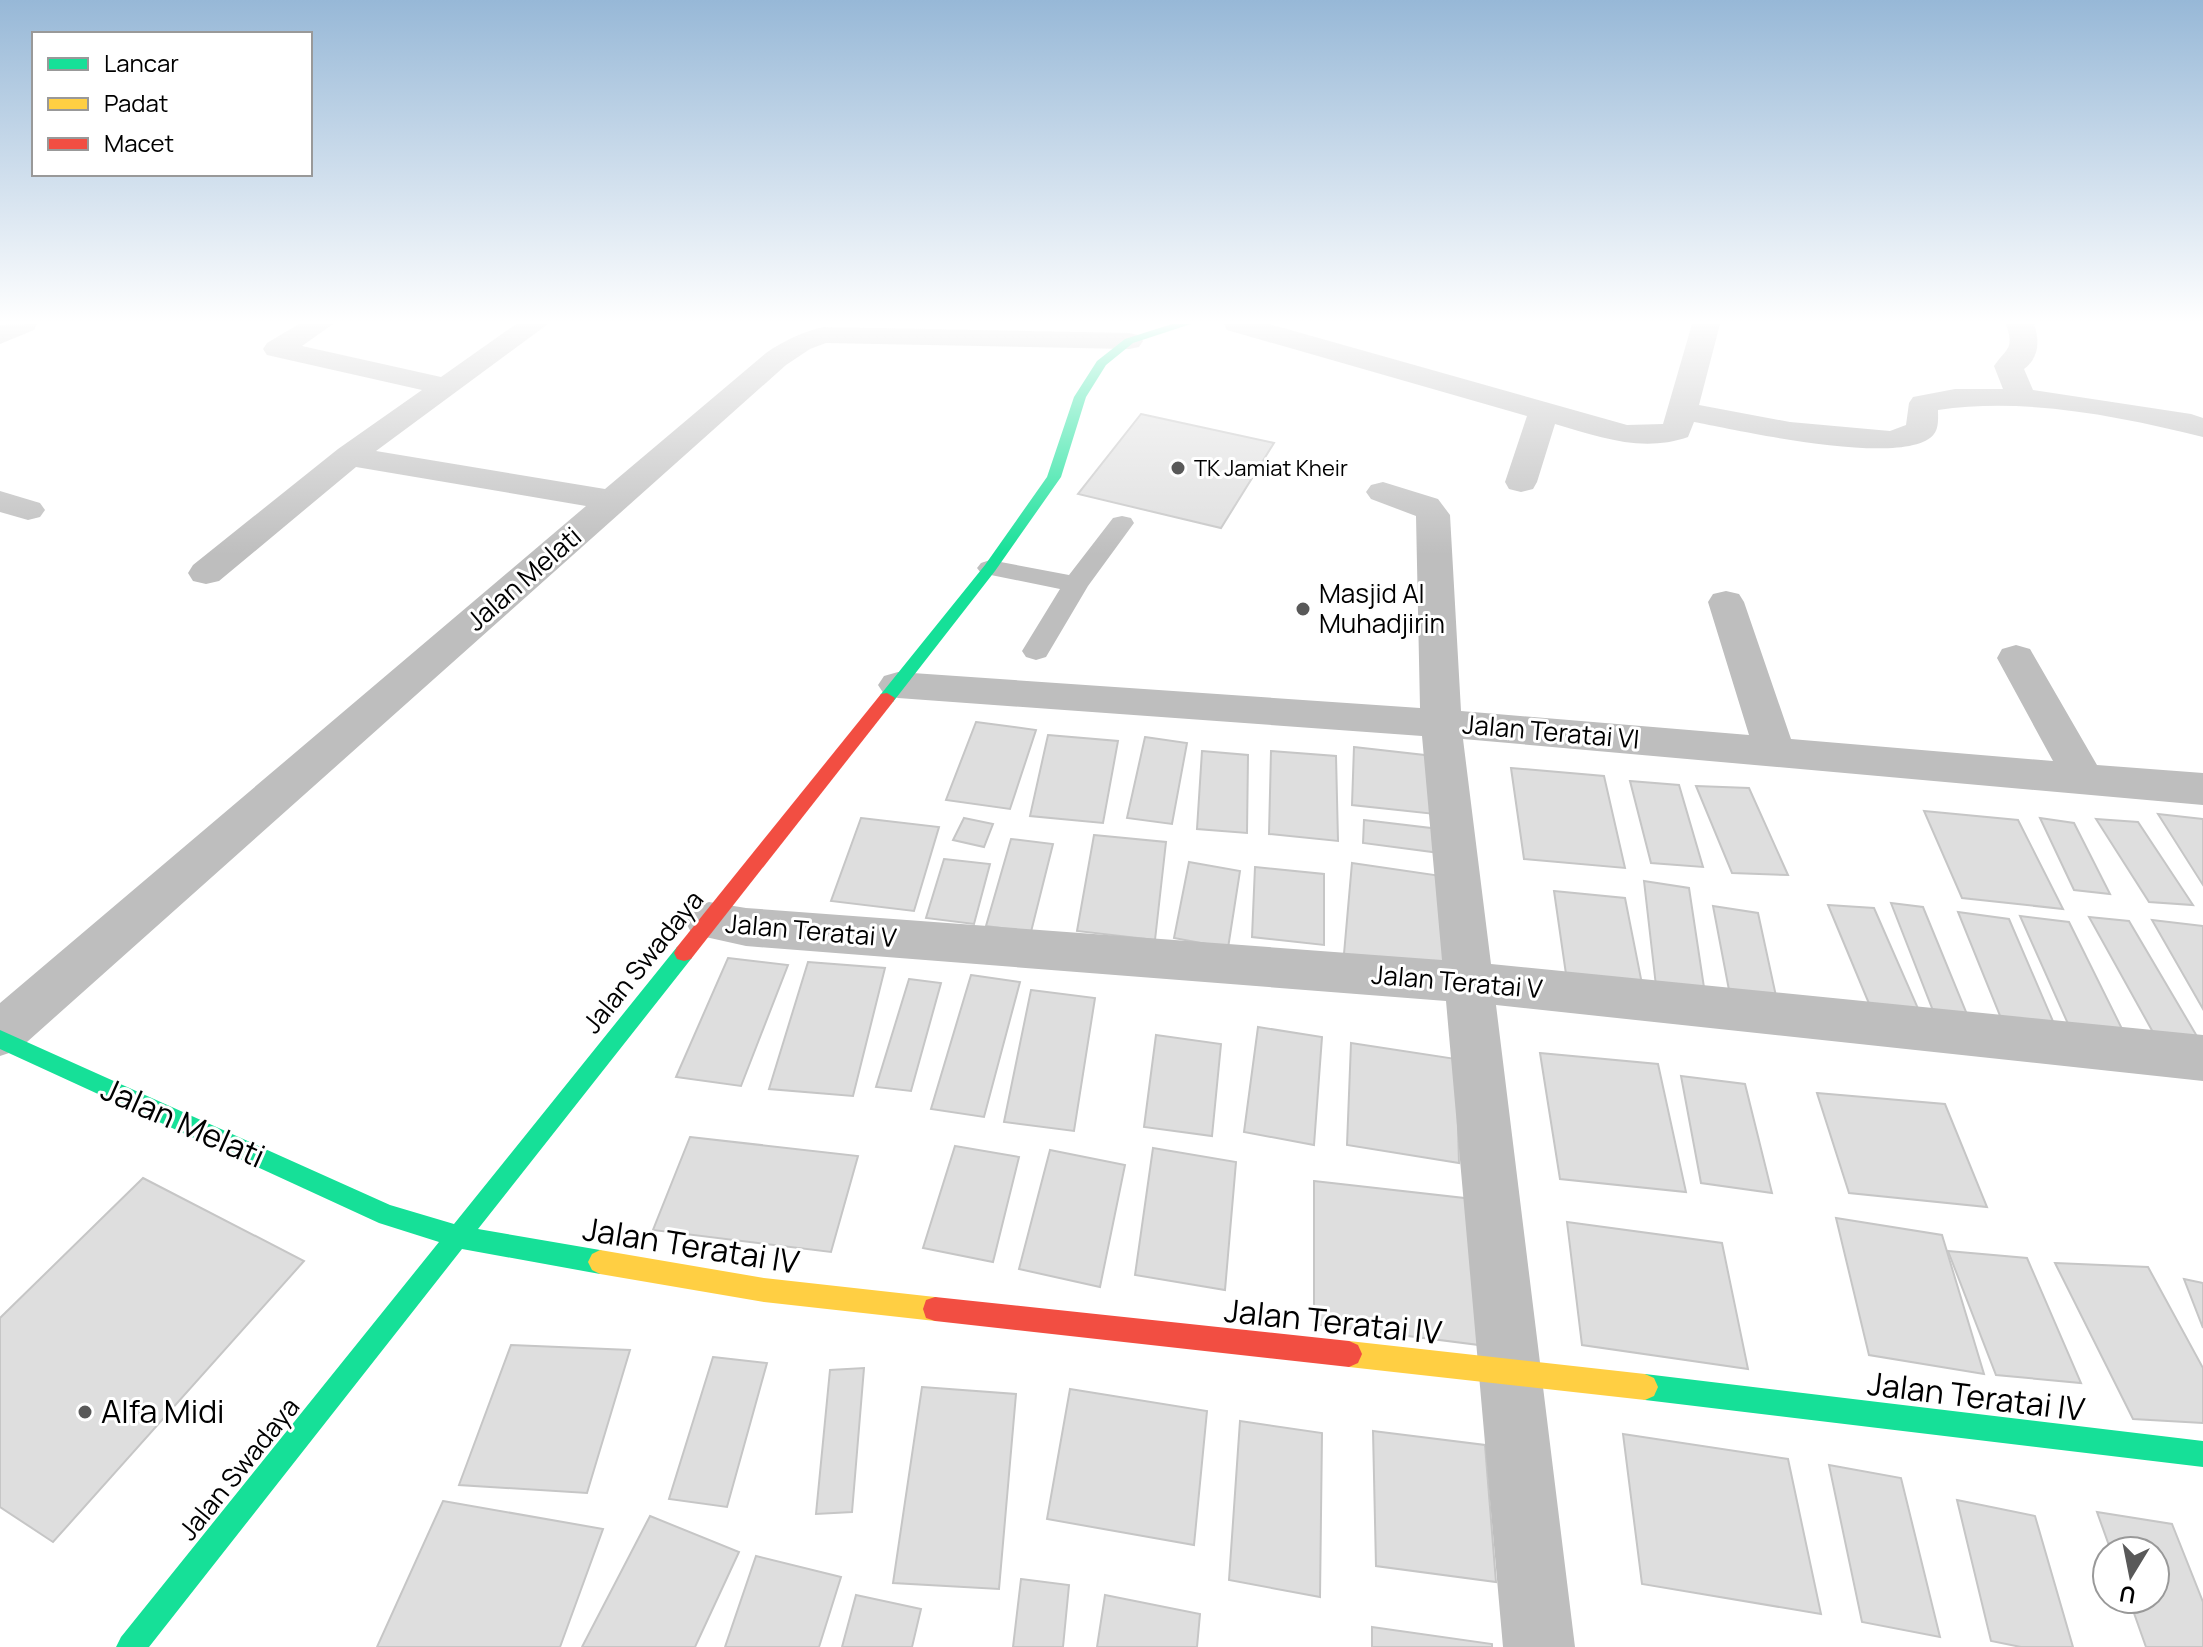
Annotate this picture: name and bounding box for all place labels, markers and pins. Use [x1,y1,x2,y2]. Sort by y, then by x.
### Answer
place label: TK Jamiat Kheir [1194,453,1348,483]
marker: TK Jamiat Kheir [1169,459,1187,477]
place label: Masjid Al Muhadjirin [1319,575,1445,641]
marker: Masjid Al Muhadjirin [1294,600,1312,618]
place label: Alfa Midi [101,1389,225,1433]
marker: Alfa Midi [76,1403,94,1421]

